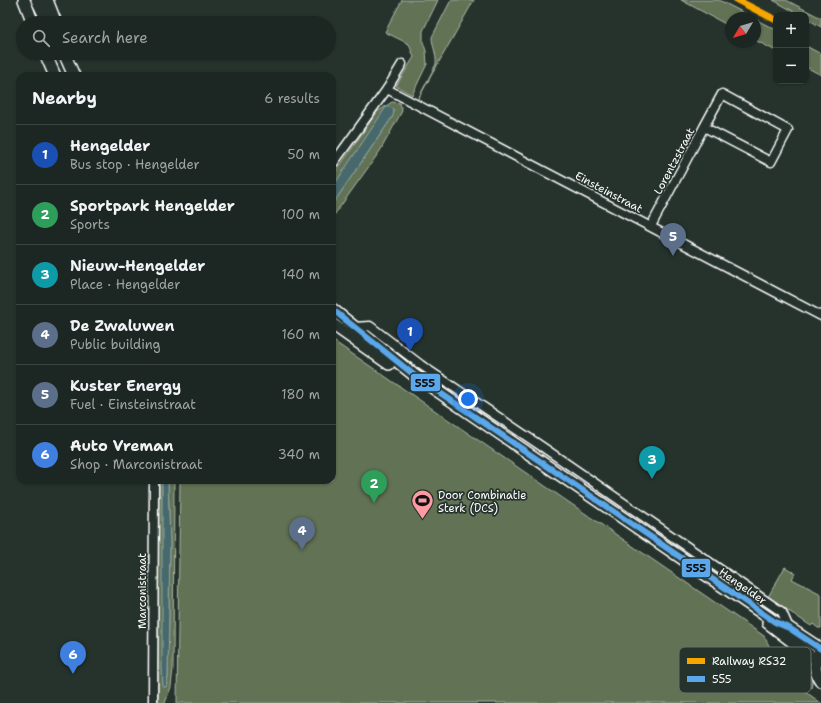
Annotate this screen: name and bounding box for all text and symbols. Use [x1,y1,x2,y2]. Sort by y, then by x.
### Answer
north arrow [725,12,761,48]
map controls [773,12,809,84]
button: + [773,12,809,48]
search box [16,16,336,60]
icon: search [30,27,52,49]
text: Search here [62,28,148,48]
button: − [773,48,809,84]
text: Nearby [32,87,97,109]
text: 6 results [264,90,320,107]
street label: Lorentzstraat [651,125,698,197]
text: Hengelder [70,136,150,156]
text: 1 [42,146,48,163]
text: 50 m [287,146,320,163]
text: Bus stop · Hengelder [70,156,200,173]
street label: Einsteinstraat [572,168,645,217]
text: Sportpark Hengelder [70,196,235,216]
text: 2 [40,206,50,223]
text: 100 m [281,206,320,223]
text: Sports [70,216,110,233]
pin: 5 [660,223,686,256]
text: Nieuw-Hengelder [70,256,205,276]
text: 3 [40,266,50,283]
text: 140 m [281,266,320,283]
text: Place · Hengelder [70,276,180,293]
text: De Zwaluwen [70,316,175,336]
pin: 1 [397,318,423,351]
text: 4 [40,326,50,343]
text: 160 m [282,326,320,343]
text: Public building [70,336,161,353]
line badge: 555 [410,373,441,392]
text: Kuster Energy [70,376,181,396]
text: 555 [415,376,435,391]
text: 5 [41,386,49,403]
text: 180 m [281,386,320,403]
your location [458,389,478,409]
text: Fuel · Einsteinstraat [70,396,196,413]
text: Auto Vreman [70,436,173,456]
text: 6 [40,446,50,463]
text: 340 m [278,446,320,463]
pin: 3 [639,446,665,479]
text: Shop · Marconistraat [70,456,203,473]
pin: 2 [361,470,387,503]
sports icon: Door Combinatie Sterk (DCS) [409,488,435,521]
place label: Door Combinatie Sterk (DCS) [438,488,526,516]
pin: 4 [289,517,315,550]
street label: Marconistraat [135,553,150,629]
line badge: 555 [681,558,711,578]
text: 555 [686,561,706,576]
street label: Hengelder [716,565,769,608]
pin: 6 [60,641,86,674]
legend [679,647,811,693]
text: Railway RS32 [712,654,786,669]
text: 555 [712,672,732,687]

